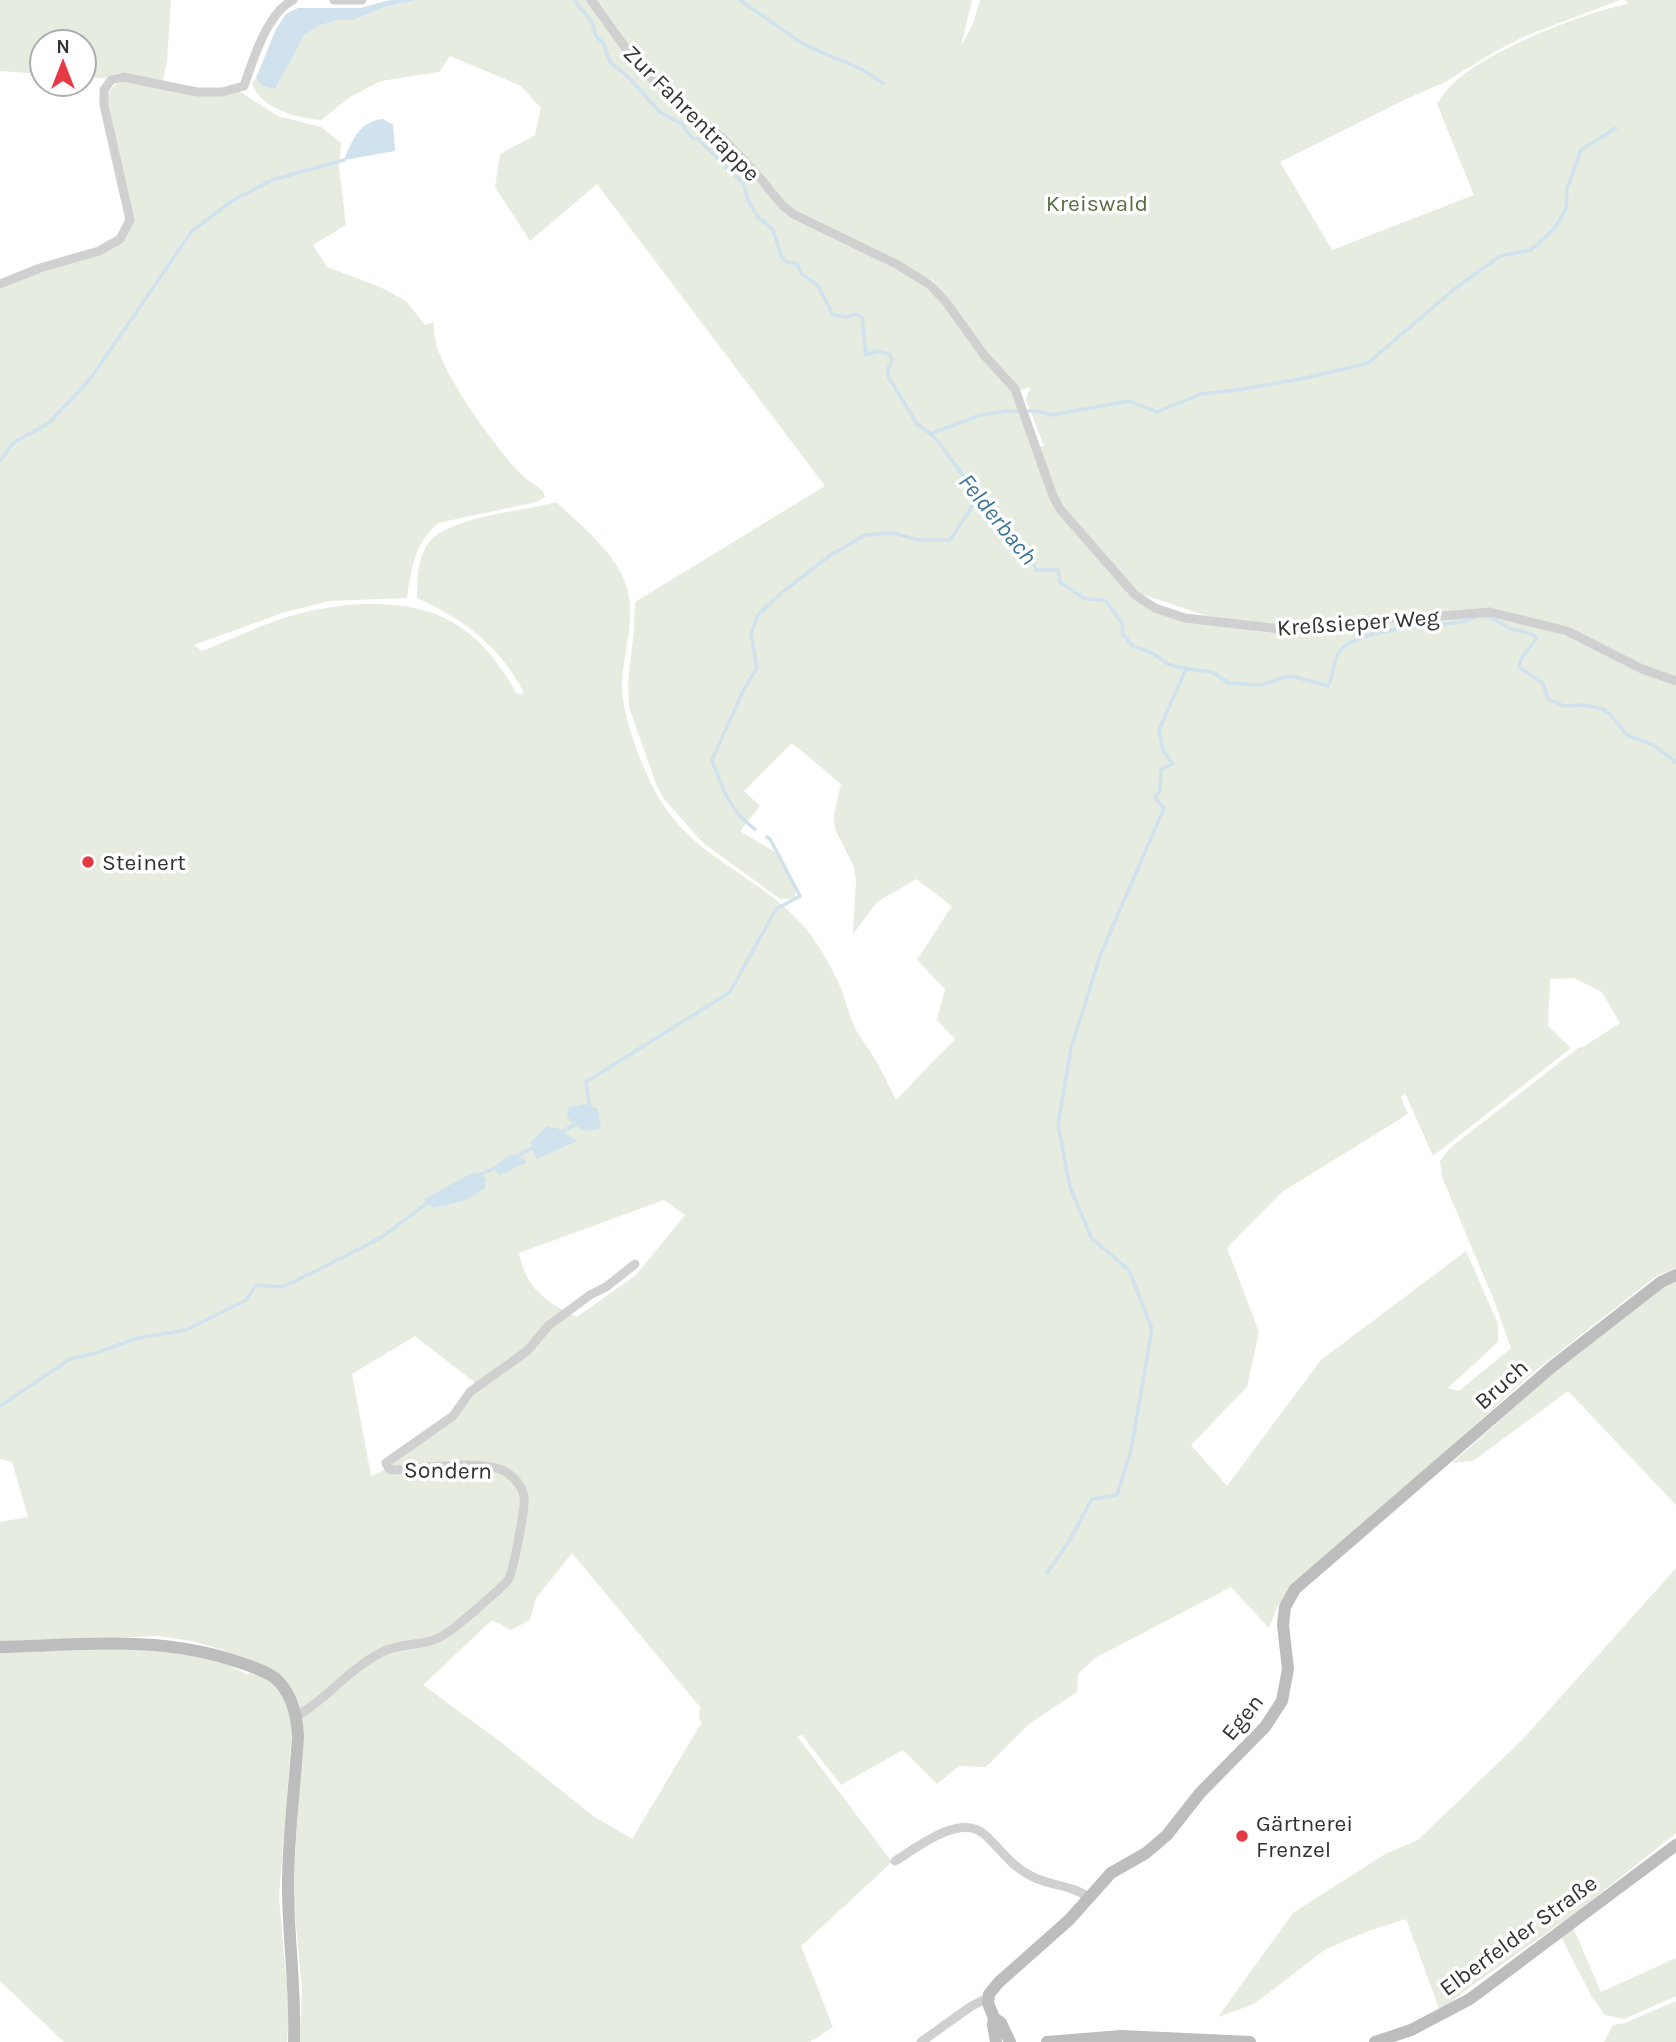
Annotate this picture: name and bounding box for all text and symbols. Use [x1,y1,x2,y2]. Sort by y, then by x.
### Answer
north arrow [28,28,98,98]
text: N [56,36,70,58]
street label: Zur Fahrentrappe [618,40,765,187]
park label: Kreiswald [1046,190,1148,217]
water label: Felderbach [953,468,1043,570]
street label: Kreßsieper Weg [1276,603,1440,642]
place label: Steinert [102,849,186,876]
marker: Steinert [80,854,96,870]
street label: Bruch [1469,1353,1534,1415]
street label: Sondern [404,1456,492,1485]
street label: Egen [1216,1689,1269,1746]
place label: Gärtnerei Frenzel [1256,1810,1353,1863]
marker: Gärtnerei Frenzel [1234,1828,1250,1844]
street label: Elberfelder Straße [1434,1869,1602,2002]

